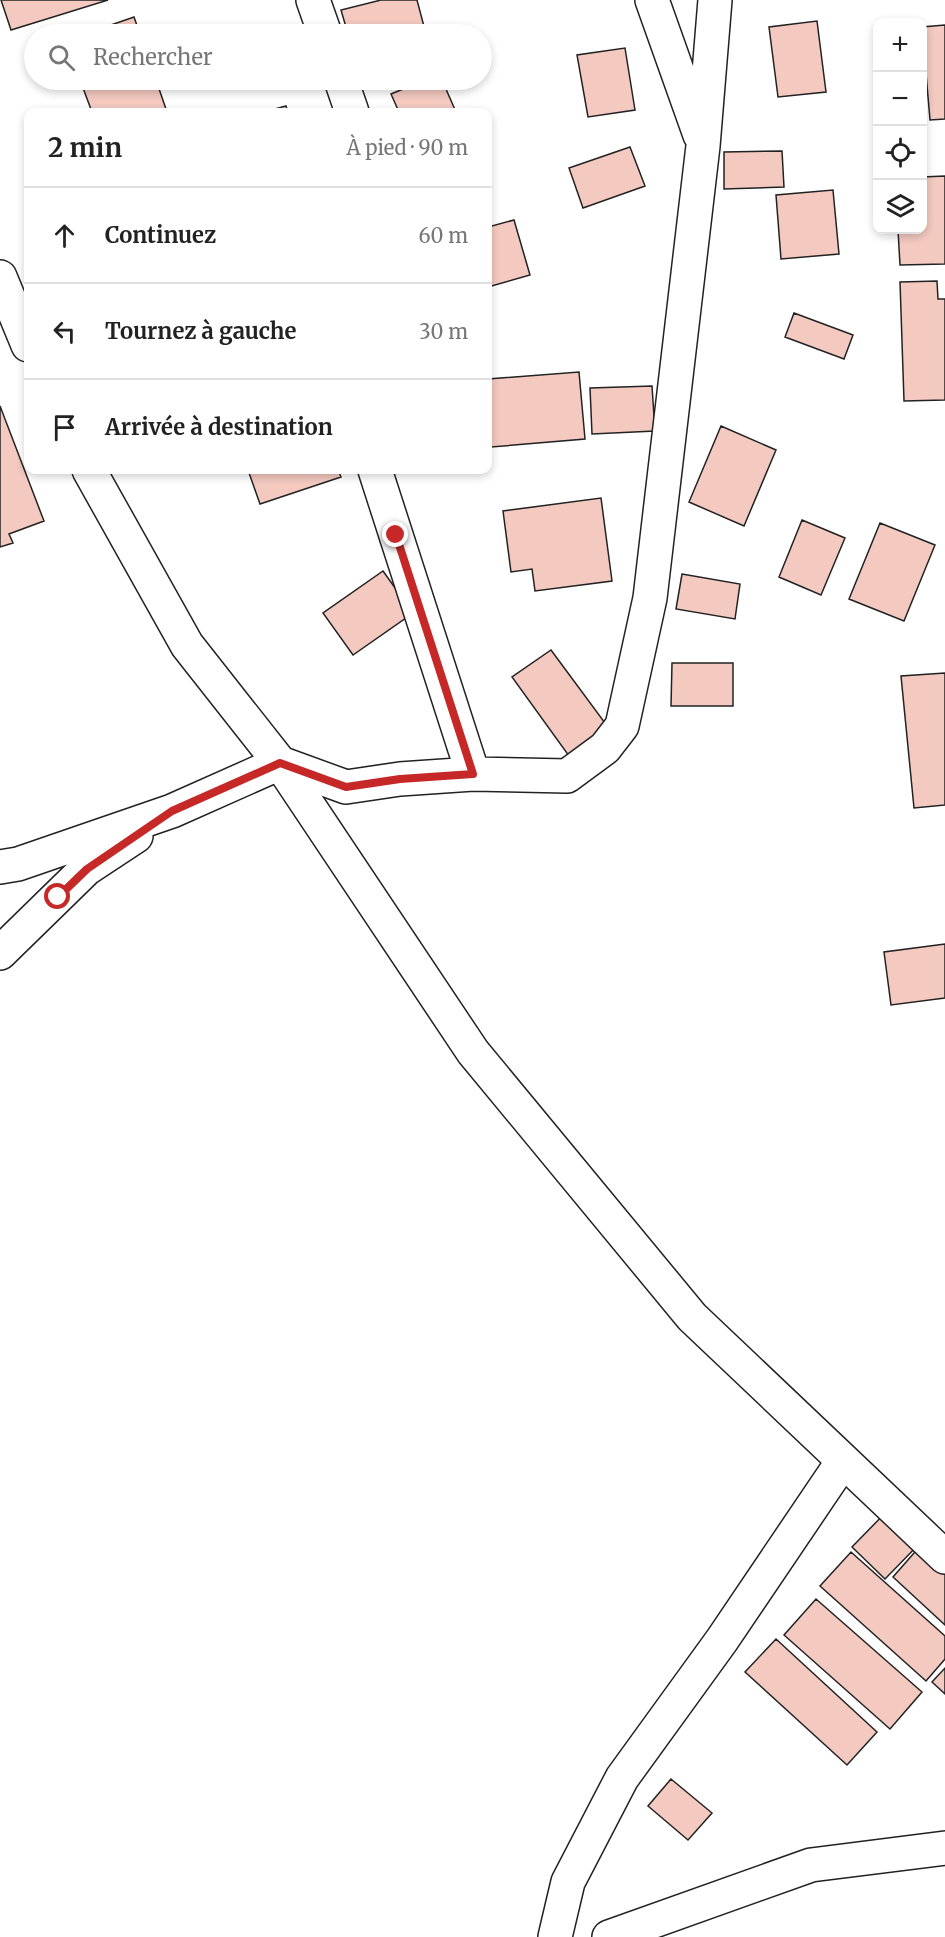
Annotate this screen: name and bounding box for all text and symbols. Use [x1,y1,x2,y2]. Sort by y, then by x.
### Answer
map controls [873,18,927,234]
button: + [873,18,927,72]
search box [24,24,492,90]
icon: search [45,41,78,74]
text: Rechercher [93,43,213,71]
button: − [873,72,927,126]
button: locate [873,126,927,180]
text: 2 min [48,131,122,164]
text: À pied · 90 m [346,135,468,160]
button: layers [873,180,927,234]
icon: ahead [48,219,81,252]
text: Continuez [105,221,216,249]
text: 60 m [418,223,468,248]
icon: left [48,315,81,348]
text: Tournez à gauche [105,317,296,345]
text: 30 m [419,319,468,344]
icon: arrive [48,411,81,444]
text: Arrivée à destination [105,413,333,441]
route end [382,521,408,547]
route start [44,883,70,909]

